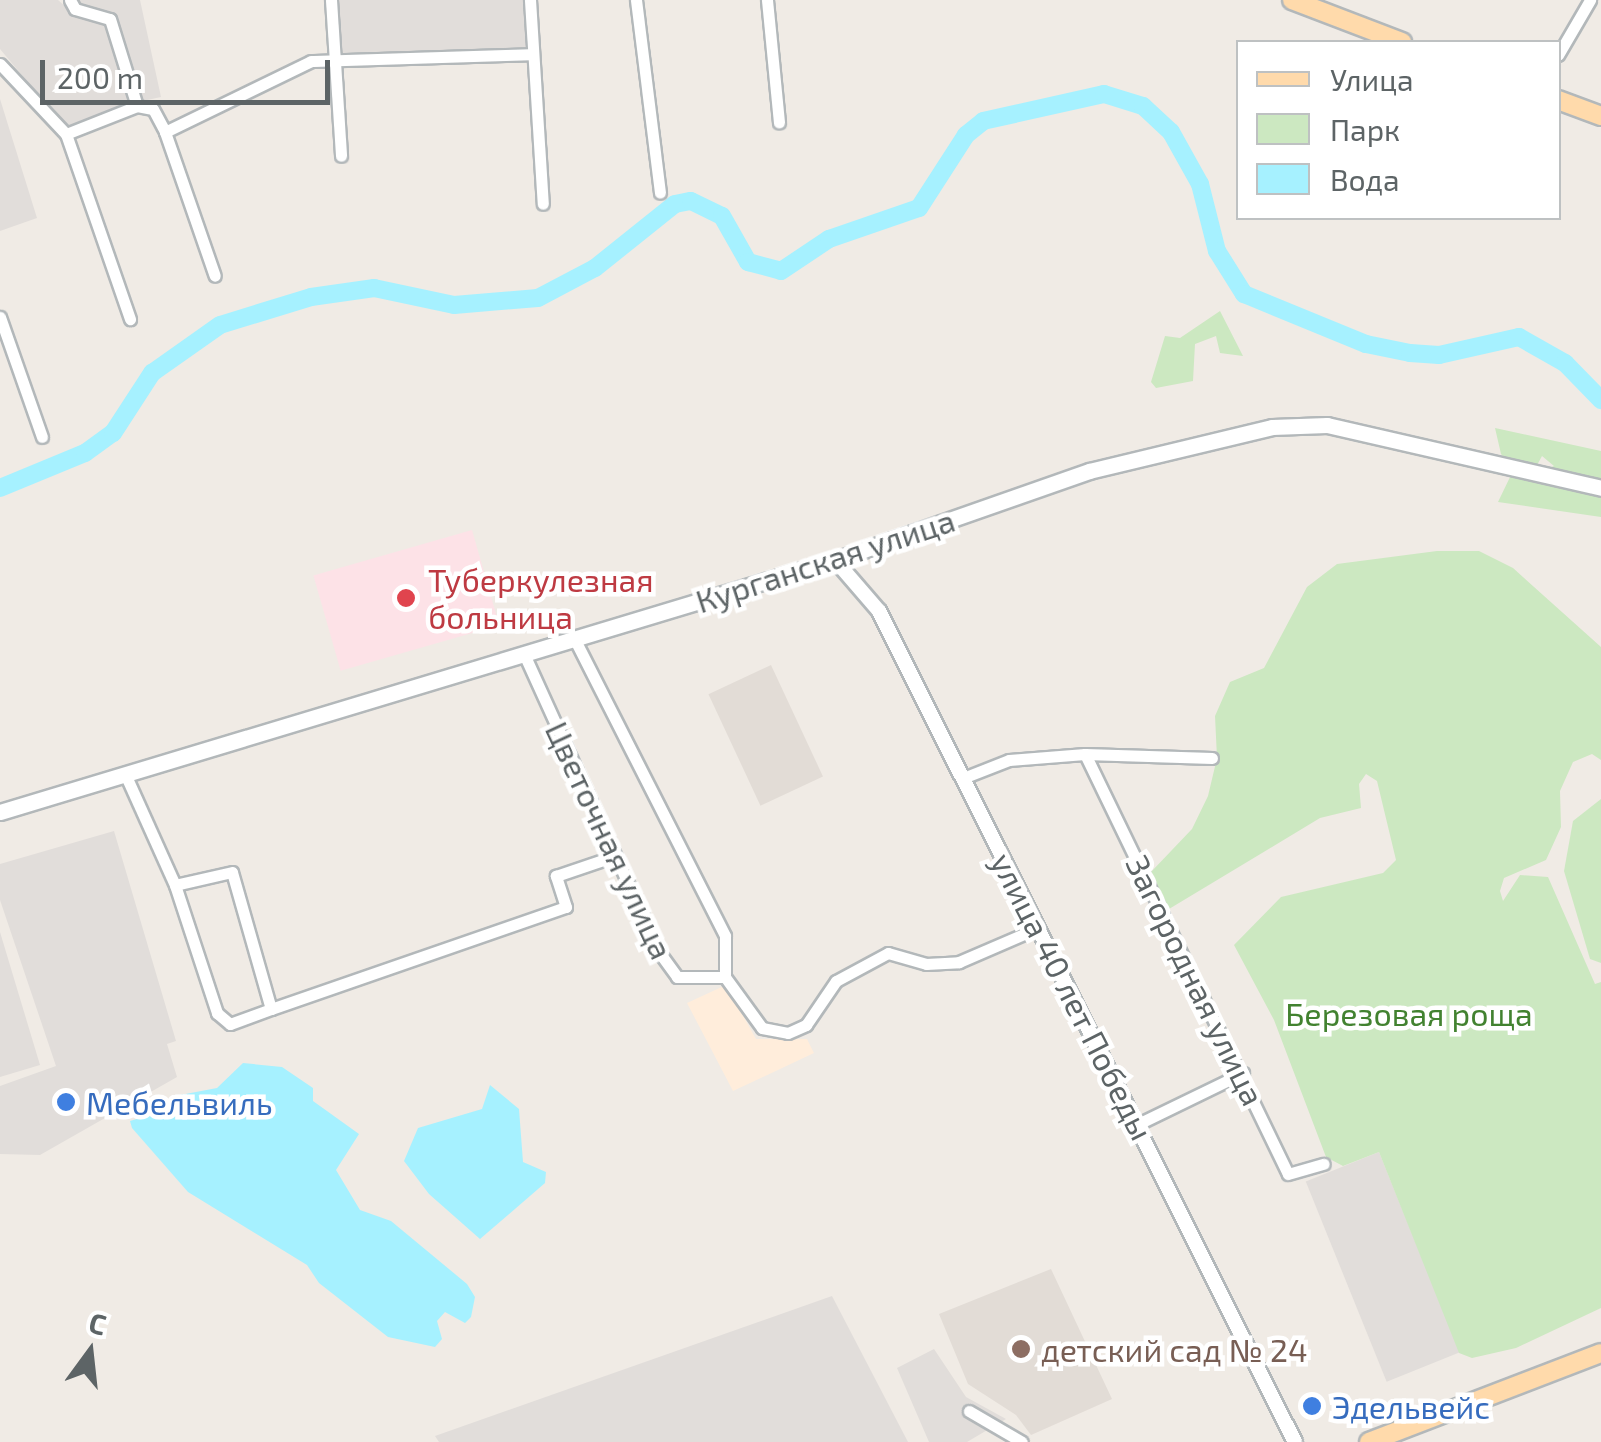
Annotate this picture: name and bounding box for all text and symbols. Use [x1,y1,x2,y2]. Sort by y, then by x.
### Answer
scale bar [45,40,335,102]
legend [1236,40,1561,220]
text: 200 m [57,59,143,95]
text: Улица [1330,61,1414,97]
text: Парк [1330,111,1400,147]
text: Вода [1330,161,1400,197]
street label: Курганская улица [691,500,959,620]
place label: Туберкулезная больница [428,561,654,636]
marker: Туберкулезная больница [393,585,419,611]
street label: Цветочная улица [538,715,682,965]
street label: улица 40 лет Победы [984,846,1162,1146]
street label: Загородная улица [1119,849,1273,1111]
park label: Березовая роща [1285,994,1533,1032]
place label: Мебельвиль [86,1083,272,1121]
marker: Мебельвиль [55,1091,77,1113]
north arrow [40,1302,140,1402]
text: С [85,1304,110,1342]
place label: детский сад № 24 [1041,1330,1308,1368]
marker: детский сад № 24 [1010,1338,1032,1360]
place label: Эдельвейс [1332,1387,1490,1425]
marker: Эдельвейс [1301,1395,1323,1417]

